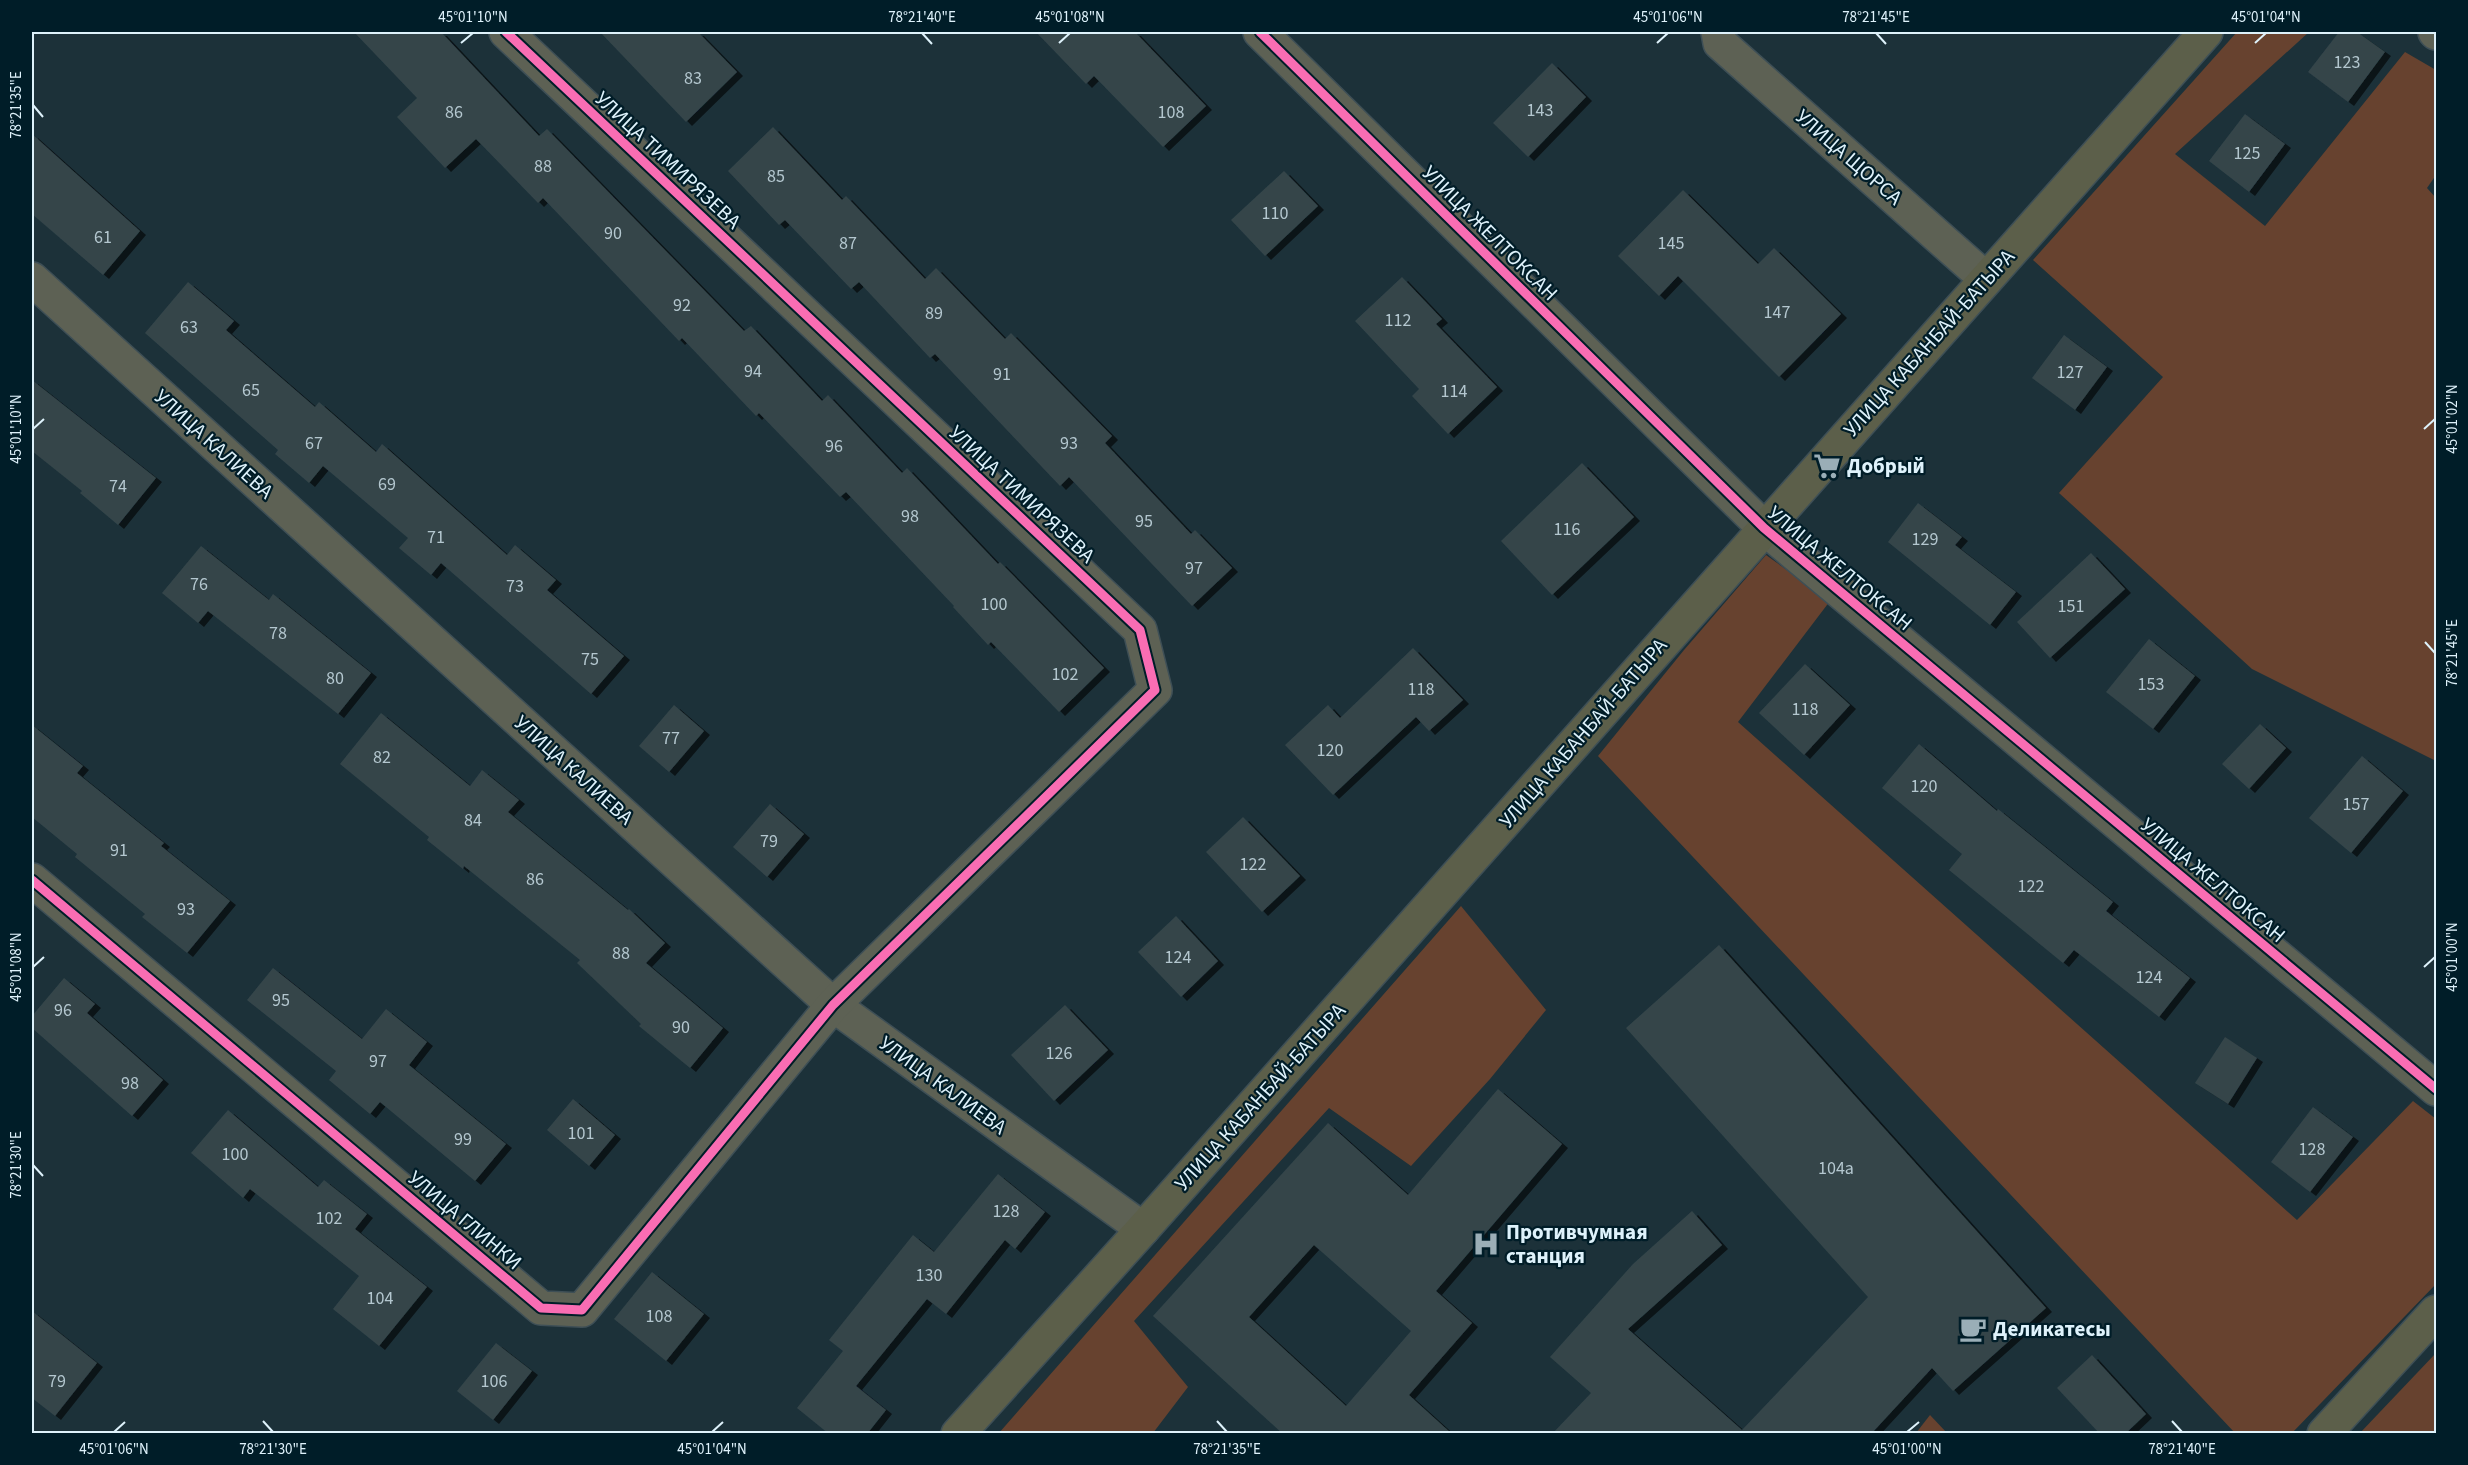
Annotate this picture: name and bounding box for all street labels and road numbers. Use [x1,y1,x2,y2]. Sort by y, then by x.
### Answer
street label: УЛИЦА ТИМИРЯЗЕВА [588,84,748,236]
street label: УЛИЦА ЩОРСА [1789,102,1910,212]
street label: УЛИЦА ЖЕЛТОКСАН [1415,158,1565,308]
street label: УЛИЦА КАБАНБАЙ-БАТЫРА [1837,242,2022,443]
street label: УЛИЦА КАЛИЕВА [148,382,281,506]
street label: УЛИЦА ТИМИРЯЗЕВА [942,418,1102,570]
street label: УЛИЦА ЖЕЛТОКСАН [1761,498,1919,638]
street label: УЛИЦА КАБАНБАЙ-БАТЫРА [1492,631,1674,835]
street label: УЛИЦА КАЛИЕВА [508,708,641,832]
street label: УЛИЦА ЖЕЛТОКСАН [2134,810,2292,950]
street label: УЛИЦА КАБАНБАЙ-БАТЫРА [1168,996,1353,1197]
street label: УЛИЦА КАЛИЕВА [873,1028,1013,1142]
street label: УЛИЦА ГЛИНКИ [402,1163,528,1277]

